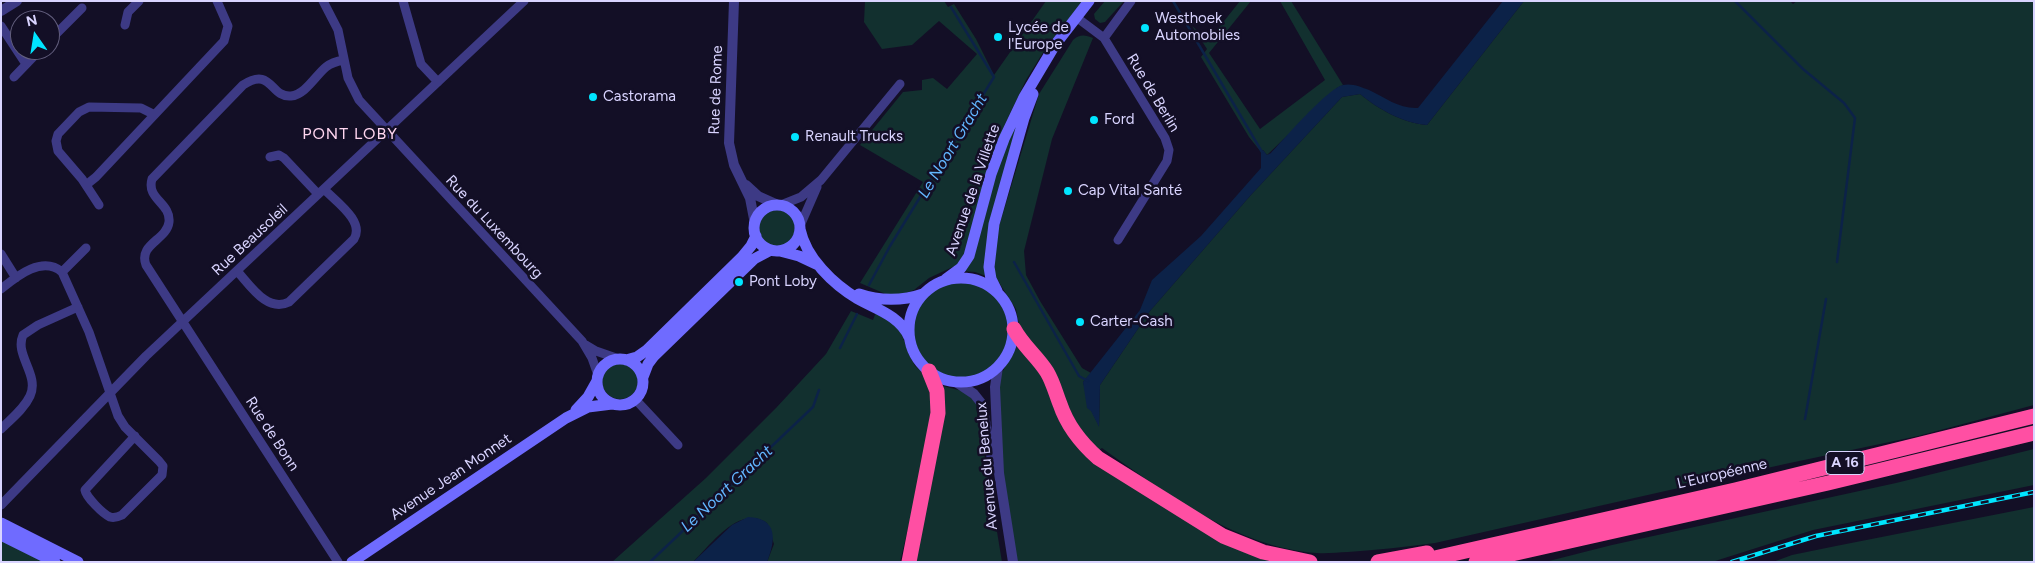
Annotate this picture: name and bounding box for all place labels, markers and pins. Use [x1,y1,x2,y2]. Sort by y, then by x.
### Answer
place label: Westhoek Automobiles [1155,10,1240,45]
place label: Lycée de l'Europe [1008,19,1069,54]
marker: Westhoek Automobiles [1139,22,1151,34]
marker: Lycée de l'Europe [992,31,1004,43]
place label: Castorama [603,88,676,106]
marker: Castorama [587,91,599,103]
place label: Ford [1104,111,1135,129]
marker: Ford [1088,114,1100,126]
place label: Renault Trucks [805,128,903,146]
marker: Renault Trucks [789,131,801,143]
place label: Cap Vital Santé [1078,182,1182,200]
marker: Cap Vital Santé [1062,185,1074,197]
place label: Pont Loby [749,273,817,291]
marker: Pont Loby [733,276,745,288]
place label: Carter-Cash [1090,313,1173,331]
marker: Carter-Cash [1074,316,1086,328]

